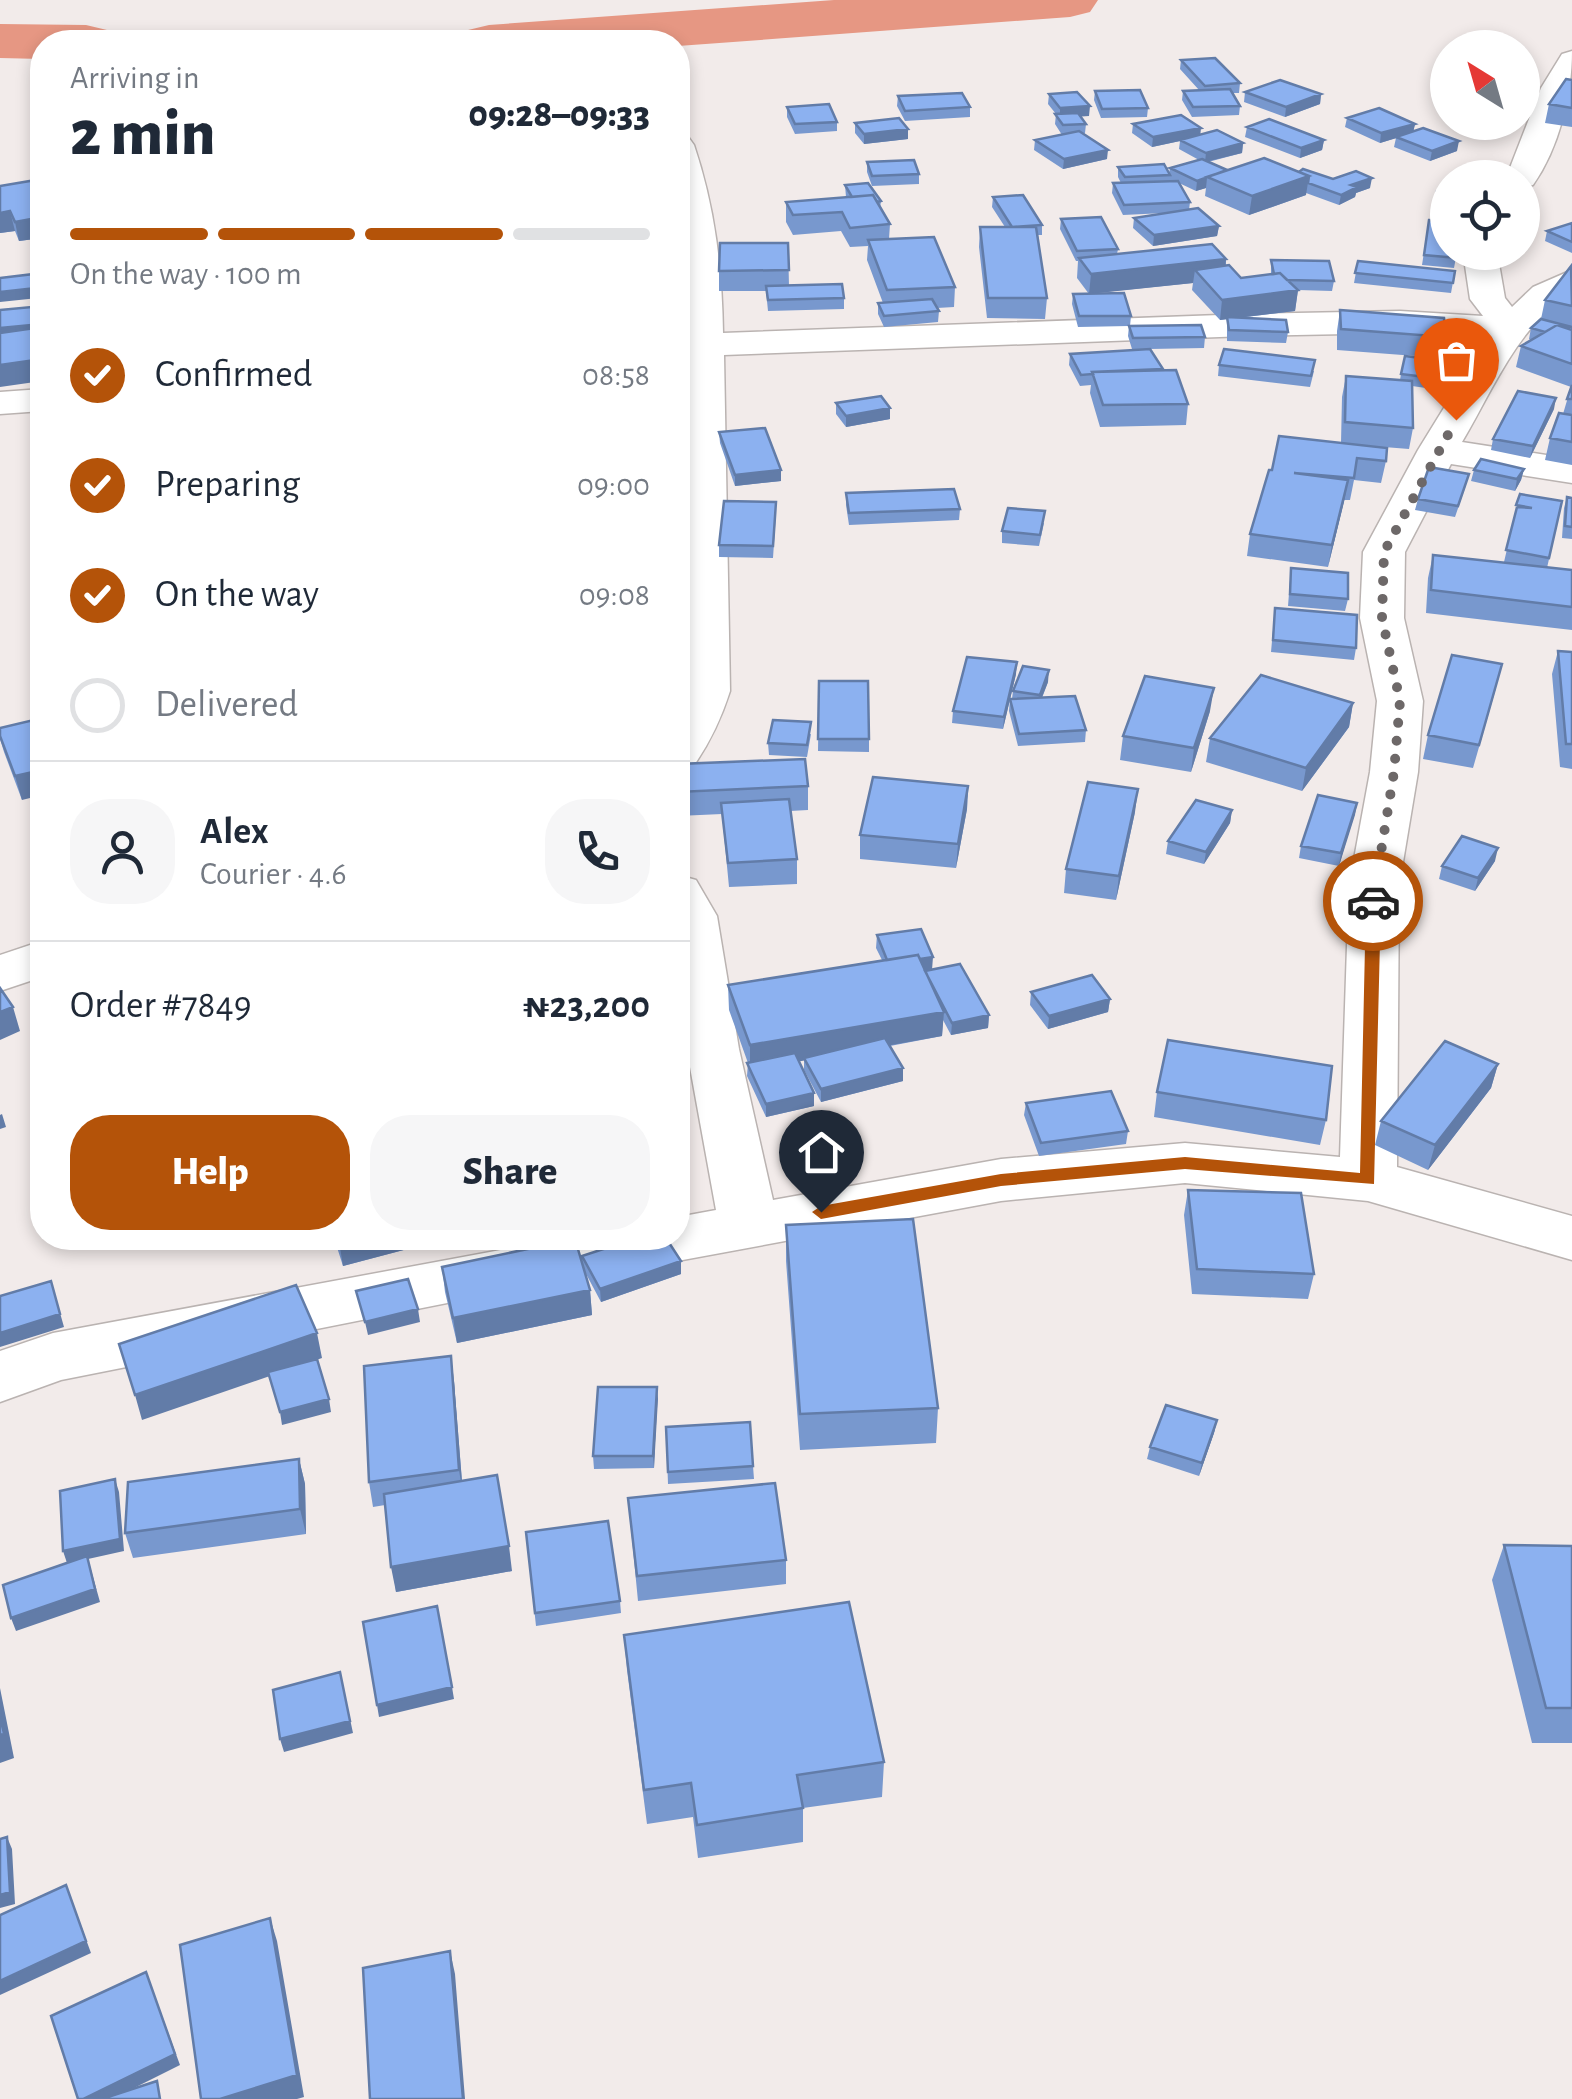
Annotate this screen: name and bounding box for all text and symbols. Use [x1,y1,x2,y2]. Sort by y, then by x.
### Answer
north arrow [1430,30,1540,140]
map controls [1430,30,1540,270]
text: Arriving in [70,62,199,94]
text: 09:28–09:33 [468,96,650,134]
text: 2 min [70,102,216,167]
button: locate [1430,160,1540,270]
text: On the way · 100 m [70,258,302,290]
pin [1414,318,1499,421]
icon: bag [1429,333,1484,388]
icon: check [70,348,125,403]
text: Confirmed [155,356,312,394]
text: 08:58 [582,359,650,391]
icon: check [70,458,125,513]
text: Preparing [155,466,300,504]
text: 09:00 [577,469,650,501]
icon: check [70,568,125,623]
text: On the way [155,576,319,614]
text: 09:08 [579,579,650,611]
text: Delivered [155,686,298,724]
button: person [70,799,175,904]
button: phone [545,799,650,904]
text: Alex [200,813,269,851]
courier [1323,851,1423,951]
text: Courier · 4.6 [200,858,347,890]
icon: car [1346,874,1401,929]
text: Order #7849 [70,987,252,1025]
text: ₦23,200 [523,987,650,1025]
pin [779,1110,864,1213]
button: Help [70,1115,350,1230]
button: Share [370,1115,650,1230]
icon: home [794,1125,849,1180]

